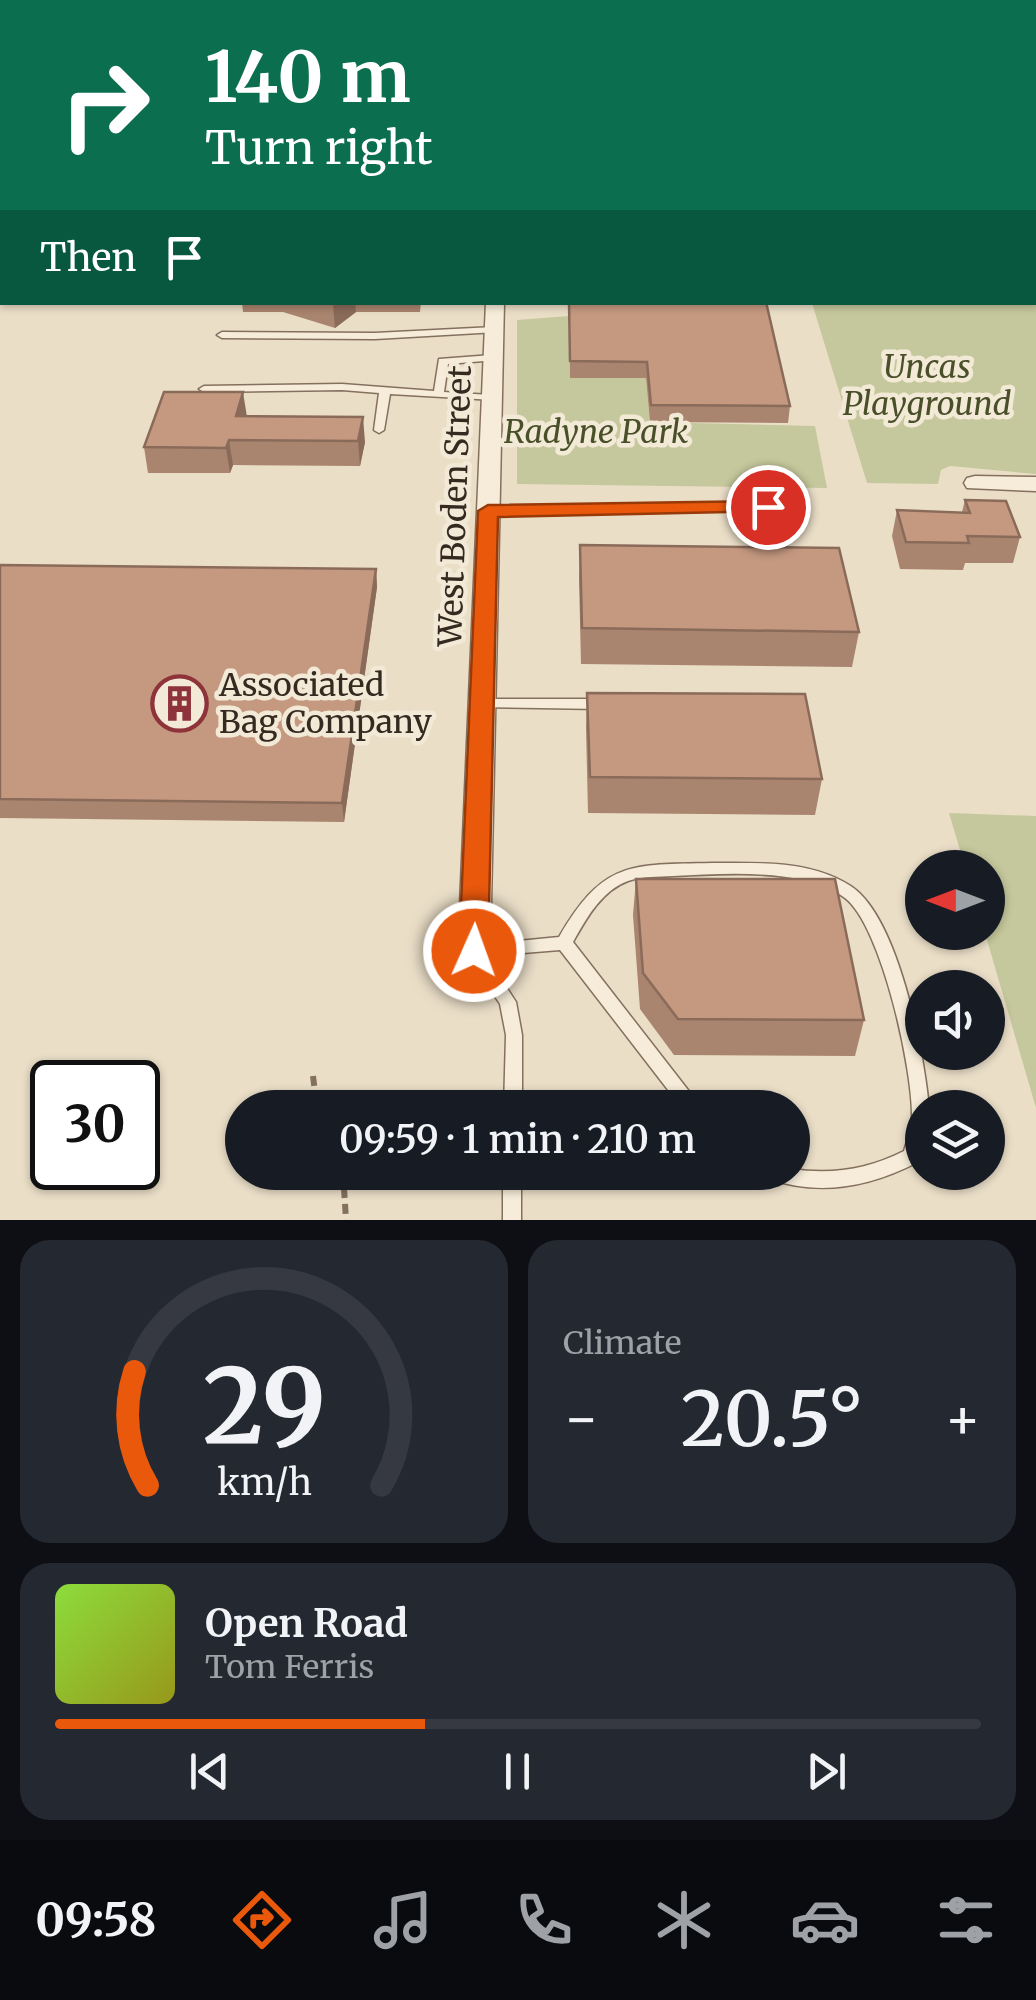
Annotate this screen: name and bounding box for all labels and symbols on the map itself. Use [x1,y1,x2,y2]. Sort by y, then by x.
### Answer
park label: Uncas Playground [843,347,1011,424]
street label: West Boden Street [430,364,480,648]
park label: Radyne Park [504,412,689,452]
pin [726,465,811,550]
place label: Associated Bag Company [218,665,432,742]
building icon: Associated Bag Company [150,673,210,733]
north arrow [905,850,1005,950]
position arrow [422,899,526,1003]
speed limit sign: 30 [30,1060,160,1190]

